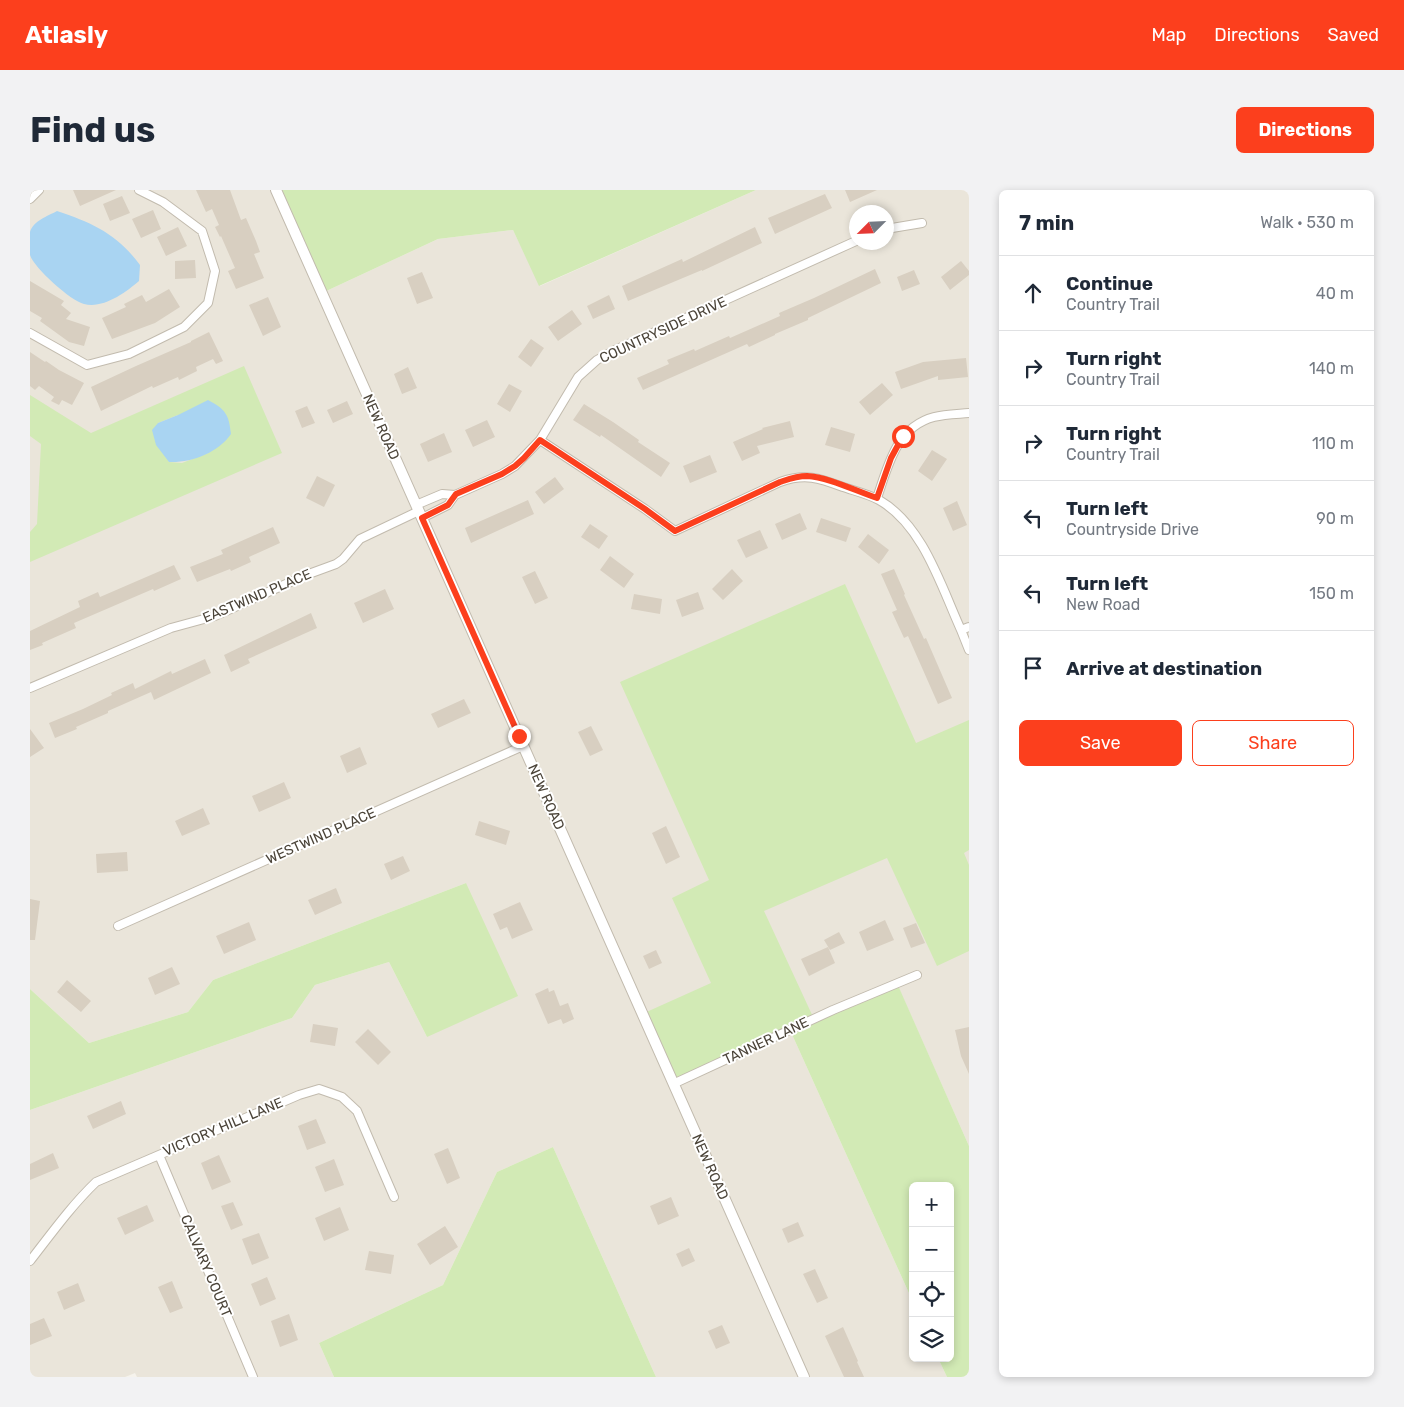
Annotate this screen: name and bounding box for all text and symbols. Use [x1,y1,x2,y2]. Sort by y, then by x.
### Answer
text: Atlasly [25,21,108,49]
text: Map [1151,24,1186,46]
text: Directions [1214,24,1300,46]
text: Saved [1328,24,1379,46]
button: Directions [1236,107,1374,153]
text: Find us [30,109,155,151]
north arrow [849,205,894,250]
text: 7 min [1019,210,1074,235]
text: Walk · 530 m [1260,213,1354,232]
text: Continue [1066,272,1153,295]
icon: ahead [1019,279,1047,307]
text: 40 m [1316,284,1354,303]
street label: COUNTRYSIDE DRIVE [597,293,729,367]
text: Country Trail [1066,295,1160,314]
text: Turn right [1066,347,1161,370]
icon: right [1019,354,1047,382]
text: 140 m [1309,359,1354,378]
text: Country Trail [1066,370,1160,389]
street label: NEW ROAD [359,392,403,462]
text: Turn right [1066,422,1161,445]
route start [892,425,915,448]
icon: right [1019,429,1047,457]
text: 110 m [1312,434,1354,453]
text: Country Trail [1066,445,1160,464]
text: Turn left [1066,497,1148,520]
icon: left [1019,504,1047,532]
text: 90 m [1316,509,1354,528]
text: Countryside Drive [1066,520,1199,539]
street label: EASTWIND PLACE [200,565,314,627]
text: Turn left [1066,572,1148,595]
icon: left [1019,579,1047,607]
text: 150 m [1309,584,1354,603]
text: New Road [1066,595,1140,614]
icon: arrive [1019,654,1047,682]
text: Arrive at destination [1066,657,1262,680]
button: Save [1019,720,1182,766]
button: Share [1192,720,1354,766]
route end [508,725,531,748]
street label: NEW ROAD [524,762,568,832]
street label: WESTWIND PLACE [264,804,378,868]
street label: TANNER LANE [720,1014,812,1068]
street label: VICTORY HILL LANE [160,1094,286,1160]
street label: NEW ROAD [688,1132,732,1202]
map controls [909,1182,954,1362]
button: + [909,1182,954,1227]
street label: CALVARY COURT [177,1212,235,1320]
button: − [909,1227,954,1272]
button: locate [909,1272,954,1317]
button: layers [909,1317,954,1362]

